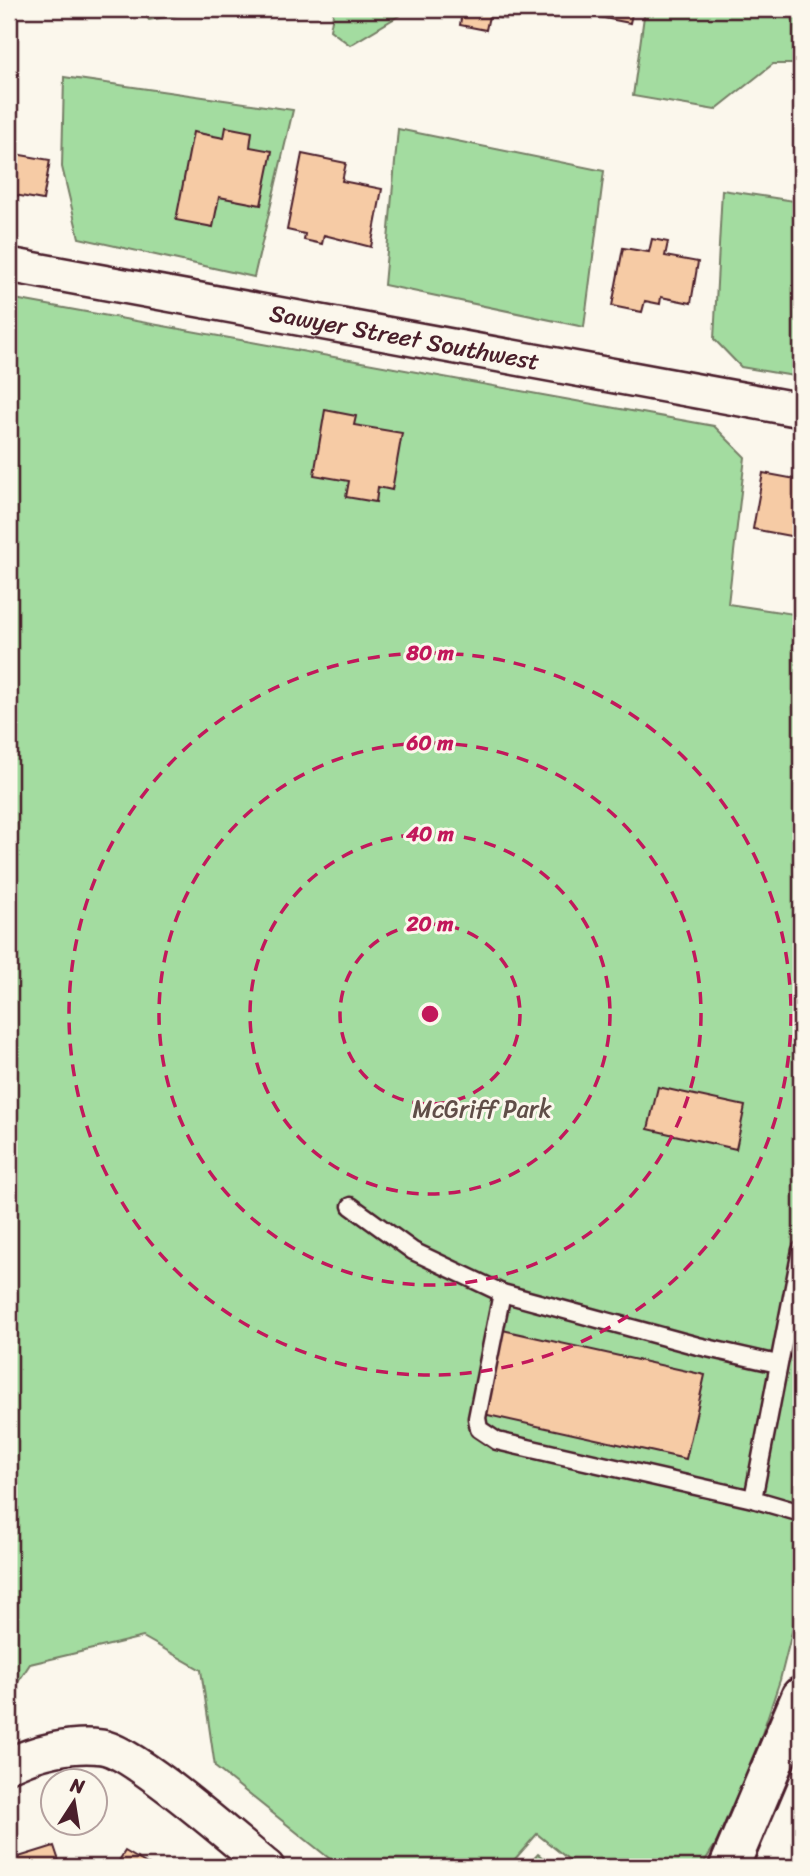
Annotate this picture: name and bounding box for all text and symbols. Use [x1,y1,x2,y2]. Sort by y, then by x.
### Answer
street label: Sawyer Street Southwest [266,292,543,383]
text: 80 m [405,634,455,672]
text: 60 m [406,724,454,762]
text: 40 m [405,815,455,853]
text: 20 m [406,905,454,943]
centre of rings [418,1002,442,1026]
park label: McGriff Park [413,1088,552,1130]
north arrow [38,1768,108,1838]
text: N [67,1768,88,1804]

